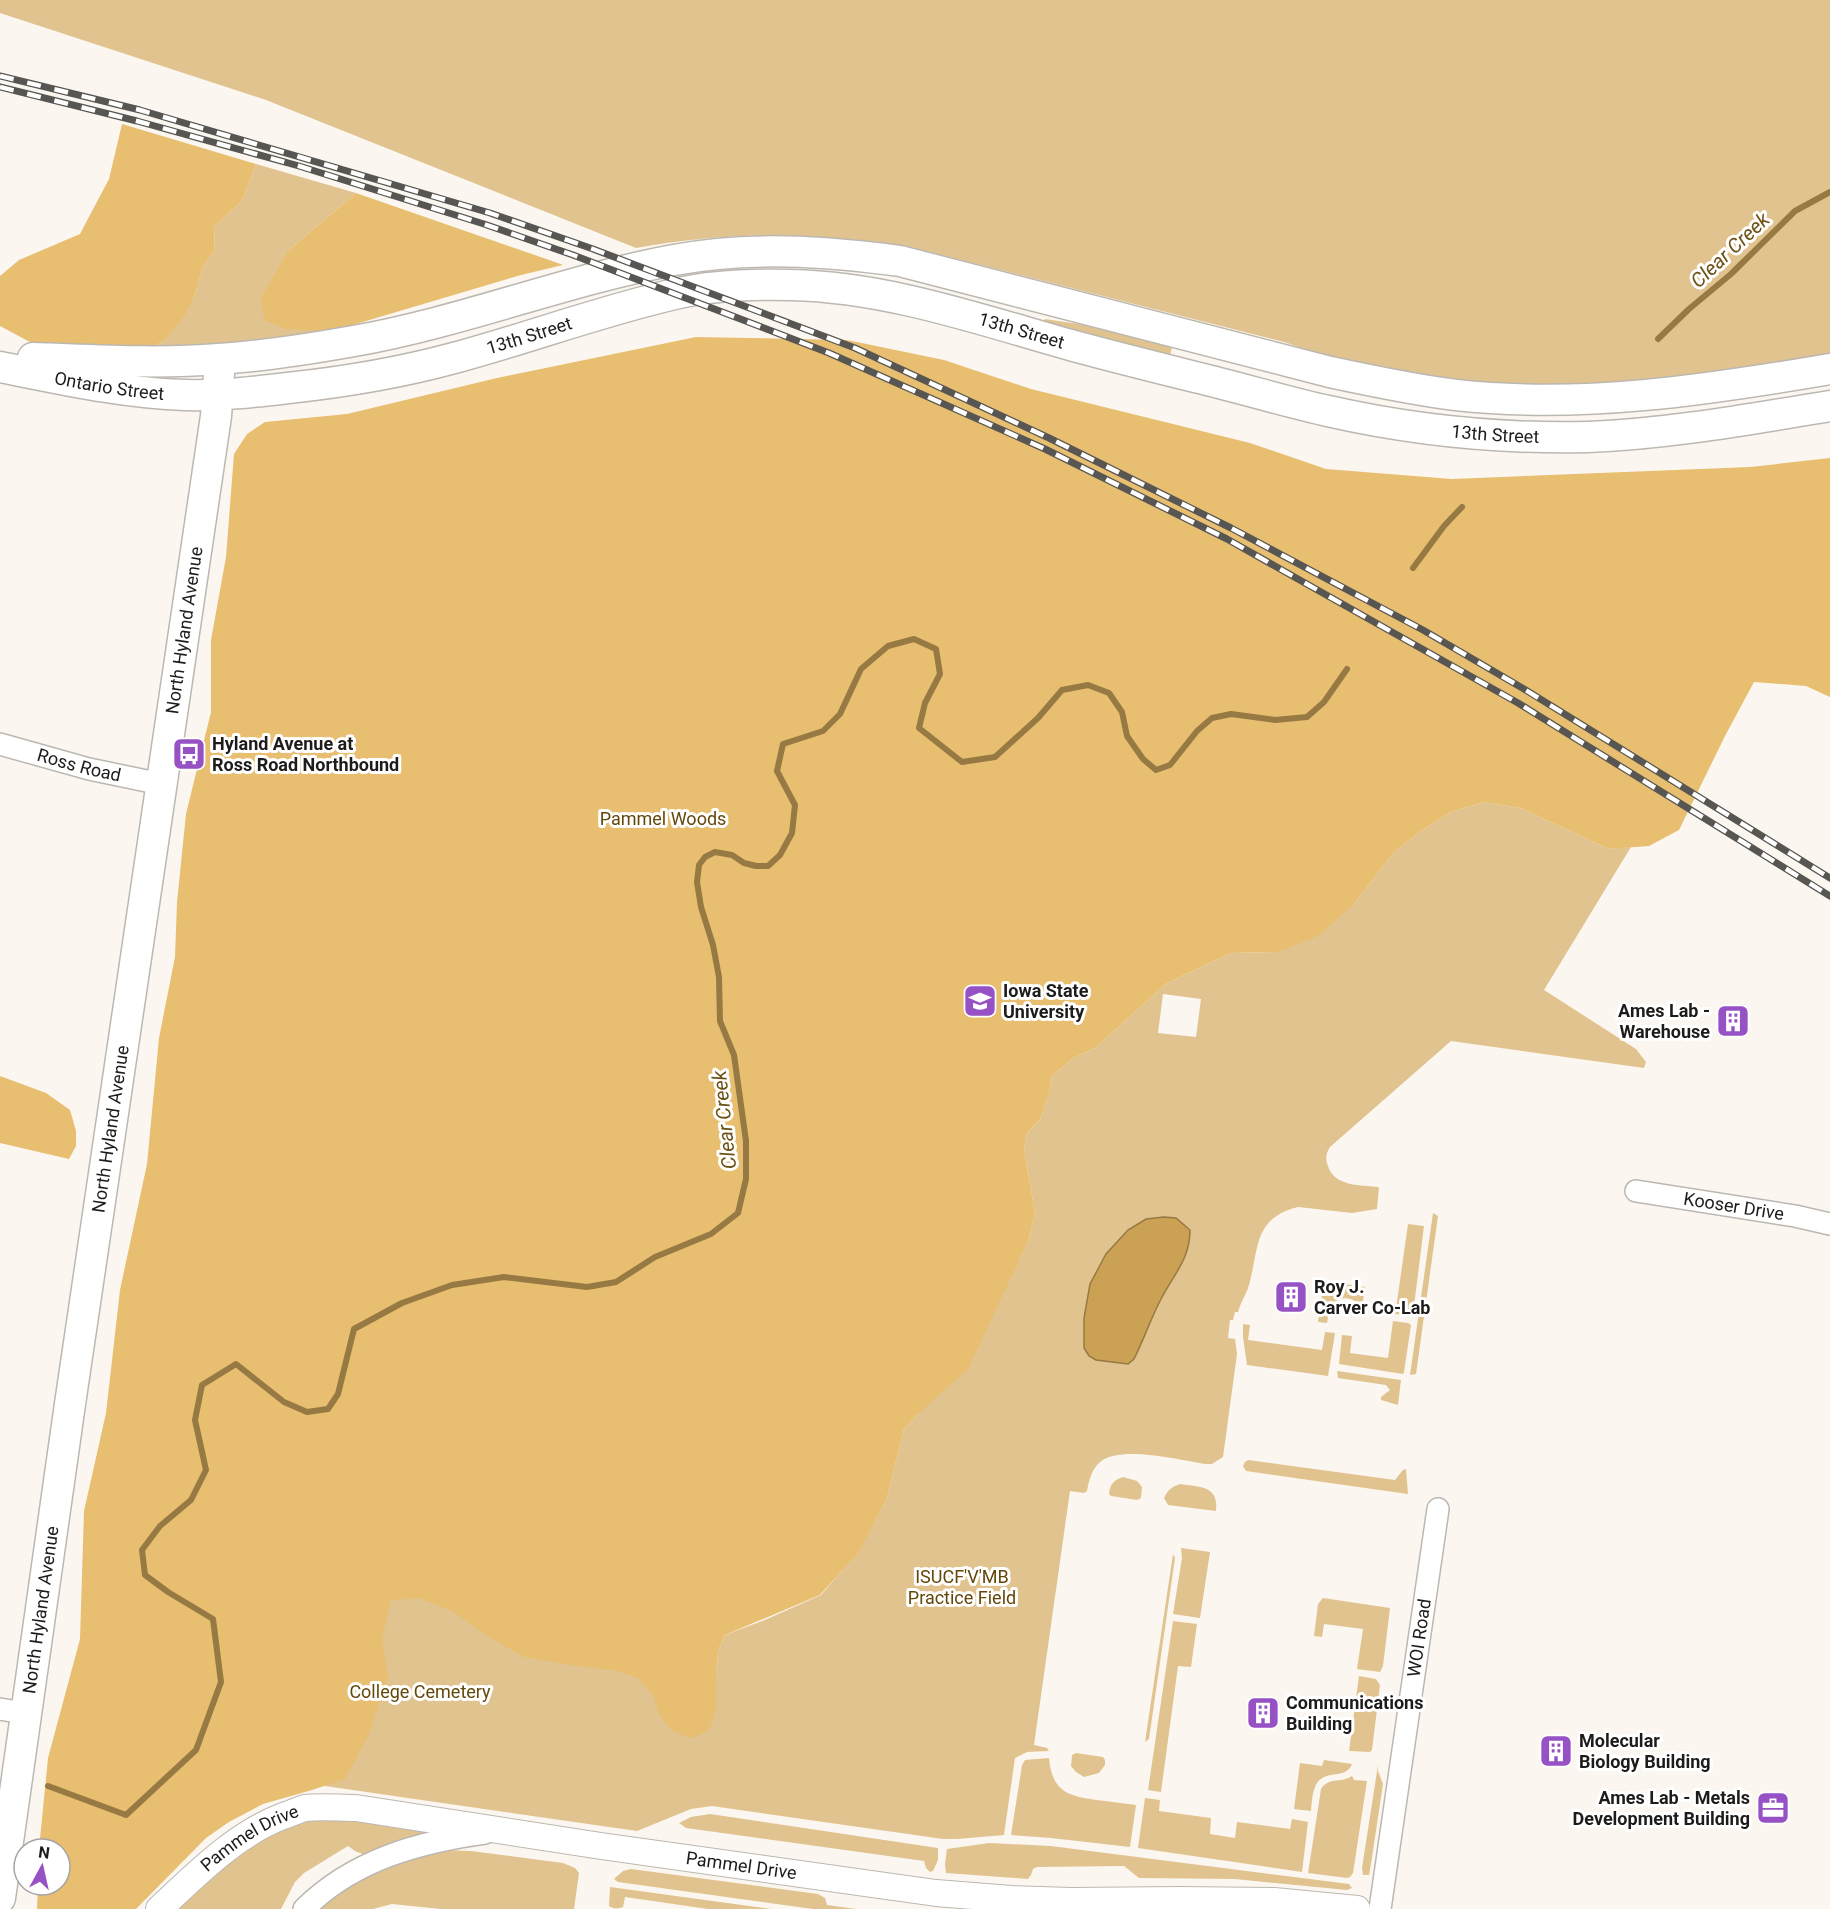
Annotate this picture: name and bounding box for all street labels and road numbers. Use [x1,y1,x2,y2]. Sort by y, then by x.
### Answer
street label: 13th Street [976,308,1067,353]
street label: 13th Street [484,312,574,358]
street label: Ontario Street [53,367,165,404]
street label: 13th Street [1450,420,1540,447]
street label: North Hyland Avenue [161,545,207,715]
street label: Ross Road [35,744,123,785]
street label: North Hyland Avenue [87,1044,133,1214]
street label: Kooser Drive [1682,1188,1786,1224]
street label: North Hyland Avenue [18,1525,63,1695]
street label: WOI Road [1403,1597,1435,1678]
street label: Pammel Drive [196,1800,301,1876]
street label: Pammel Drive [685,1847,798,1883]

